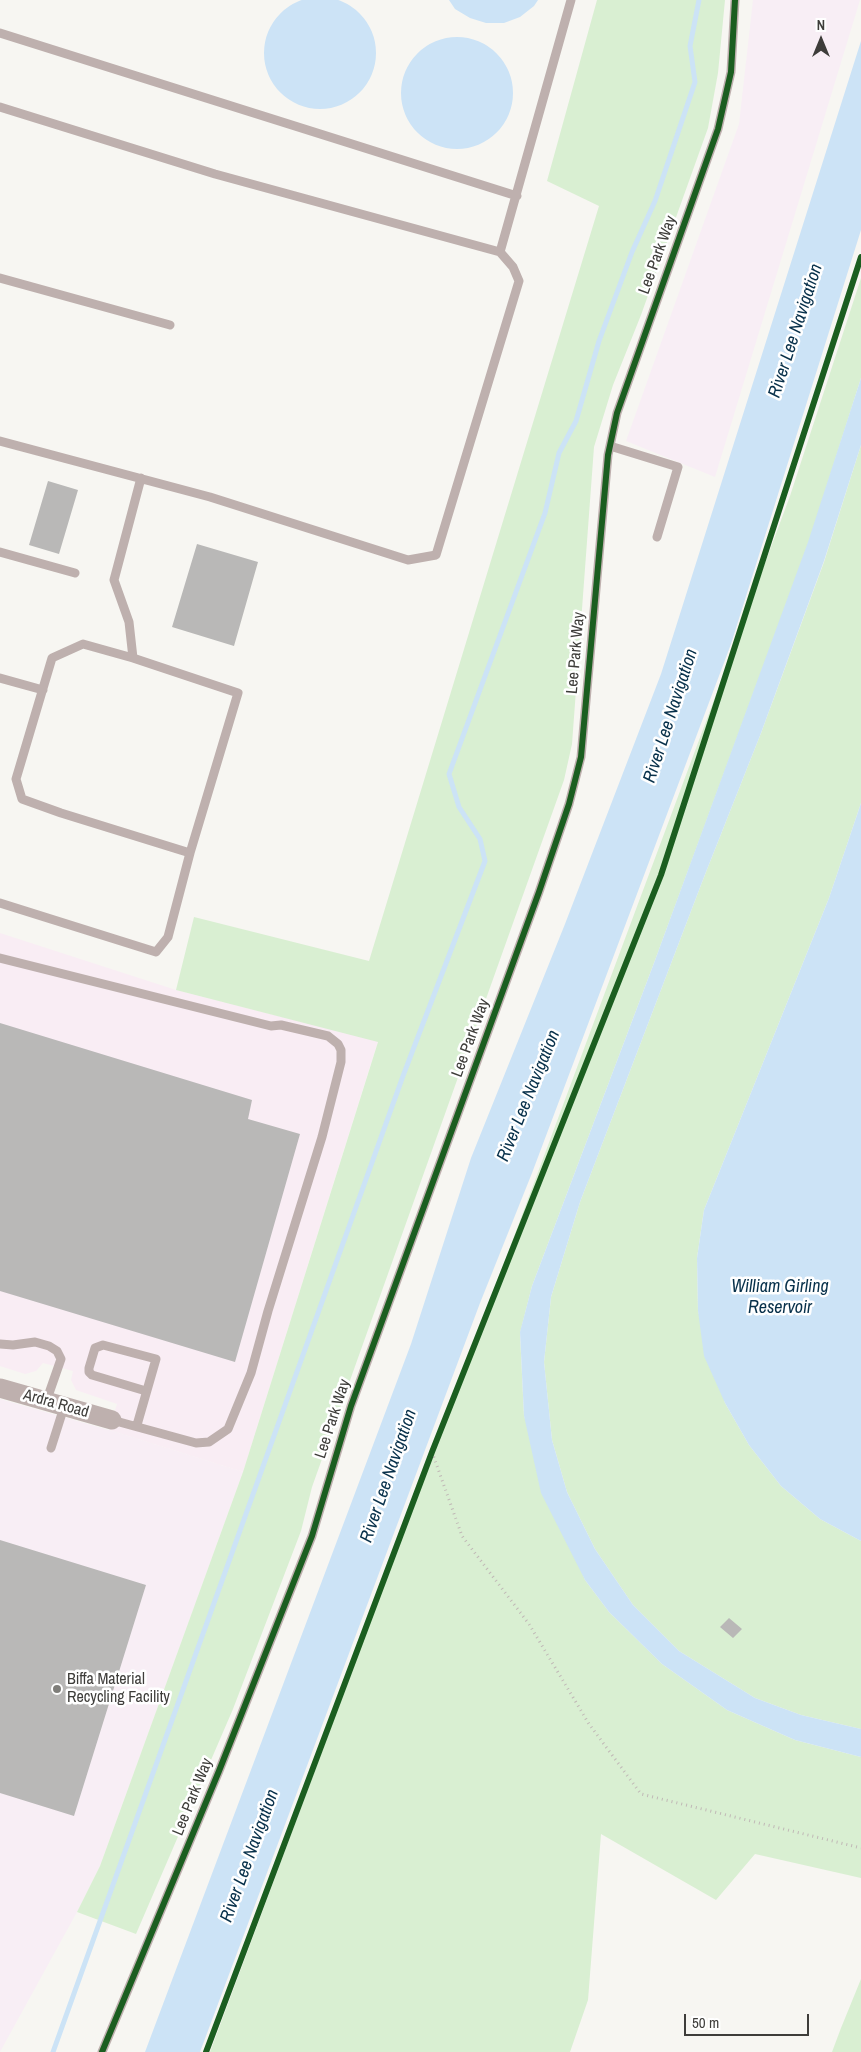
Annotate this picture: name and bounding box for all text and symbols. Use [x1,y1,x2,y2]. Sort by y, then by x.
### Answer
north arrow [796,15,846,65]
text: N [817,16,825,34]
street label: Lee Park Way [635,213,681,297]
water label: River Lee Navigation [764,261,828,401]
street label: Lee Park Way [563,611,589,695]
water label: River Lee Navigation [639,646,703,786]
street label: Lee Park Way [448,996,494,1080]
water label: River Lee Navigation [493,1027,565,1165]
water label: William Girling Reservoir [731,1276,829,1318]
street label: Lee Park Way [311,1377,355,1461]
street label: Ardra Road [21,1386,91,1422]
water label: River Lee Navigation [356,1407,422,1545]
place label: Biffa Material Recycling Facility [67,1670,170,1708]
marker: Biffa Material Recycling Facility [51,1683,63,1695]
street label: Lee Park Way [169,1755,217,1839]
water label: River Lee Navigation [216,1787,284,1925]
scale bar [686,2004,811,2036]
text: 50 m [692,2012,719,2033]

